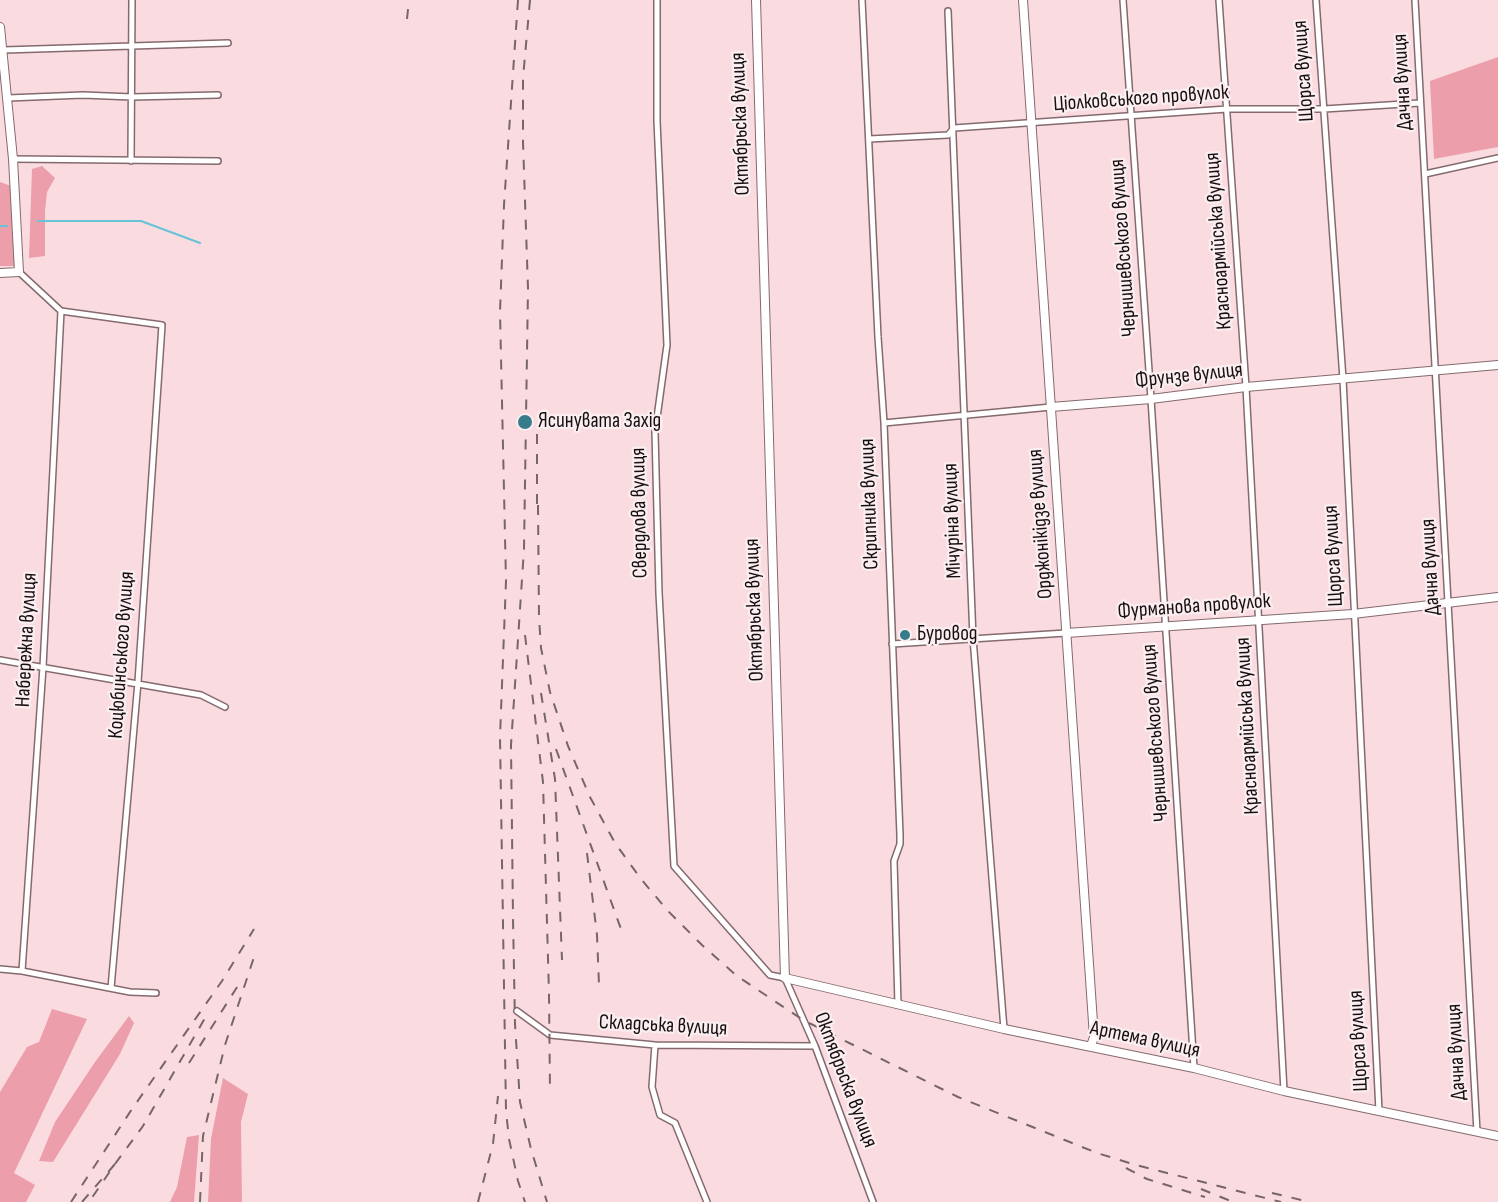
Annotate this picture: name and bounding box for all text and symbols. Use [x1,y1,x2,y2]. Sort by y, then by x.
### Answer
street label: Щорса вулиця [1288,20,1320,122]
street label: Дачна вулиця [1388,33,1418,131]
street label: Октябрьска вулиця [726,52,756,196]
street label: Ціолковського провулок [1052,80,1230,118]
street label: Красноармійська вулиця [1200,152,1238,330]
street label: Чернишевського вулиця [1105,158,1143,338]
street label: Фрунзе вулиця [1134,358,1244,394]
place label: Ясинувата Захід [538,409,661,435]
marker: Ясинувата Захід [516,413,534,431]
street label: Скрипника вулиця [855,438,885,570]
street label: Свердлова вулиця [626,447,654,579]
street label: Орджонікідзе вулиця [1023,448,1059,600]
street label: Мічуріна вулиця [938,463,968,579]
street label: Щорса вулиця [1319,505,1349,607]
street label: Дачна вулиця [1416,518,1446,616]
street label: Октябрьска вулиця [740,538,770,682]
street label: Коцюбинського вулиця [104,570,140,740]
street label: Набережна вулиця [11,572,43,708]
street label: Фурманова провулок [1117,589,1271,625]
place label: Буровод [917,622,978,648]
marker: Буровод [898,628,912,642]
street label: Красноармійська вулиця [1231,637,1265,815]
street label: Чернишевського вулиця [1137,643,1175,823]
street label: Щорса вулиця [1344,990,1374,1092]
street label: Дачна вулиця [1442,1003,1472,1101]
street label: Октябрьска вулиця [808,1009,882,1151]
street label: Складська вулиця [598,1010,728,1042]
street label: Артема вулиця [1088,1016,1202,1064]

